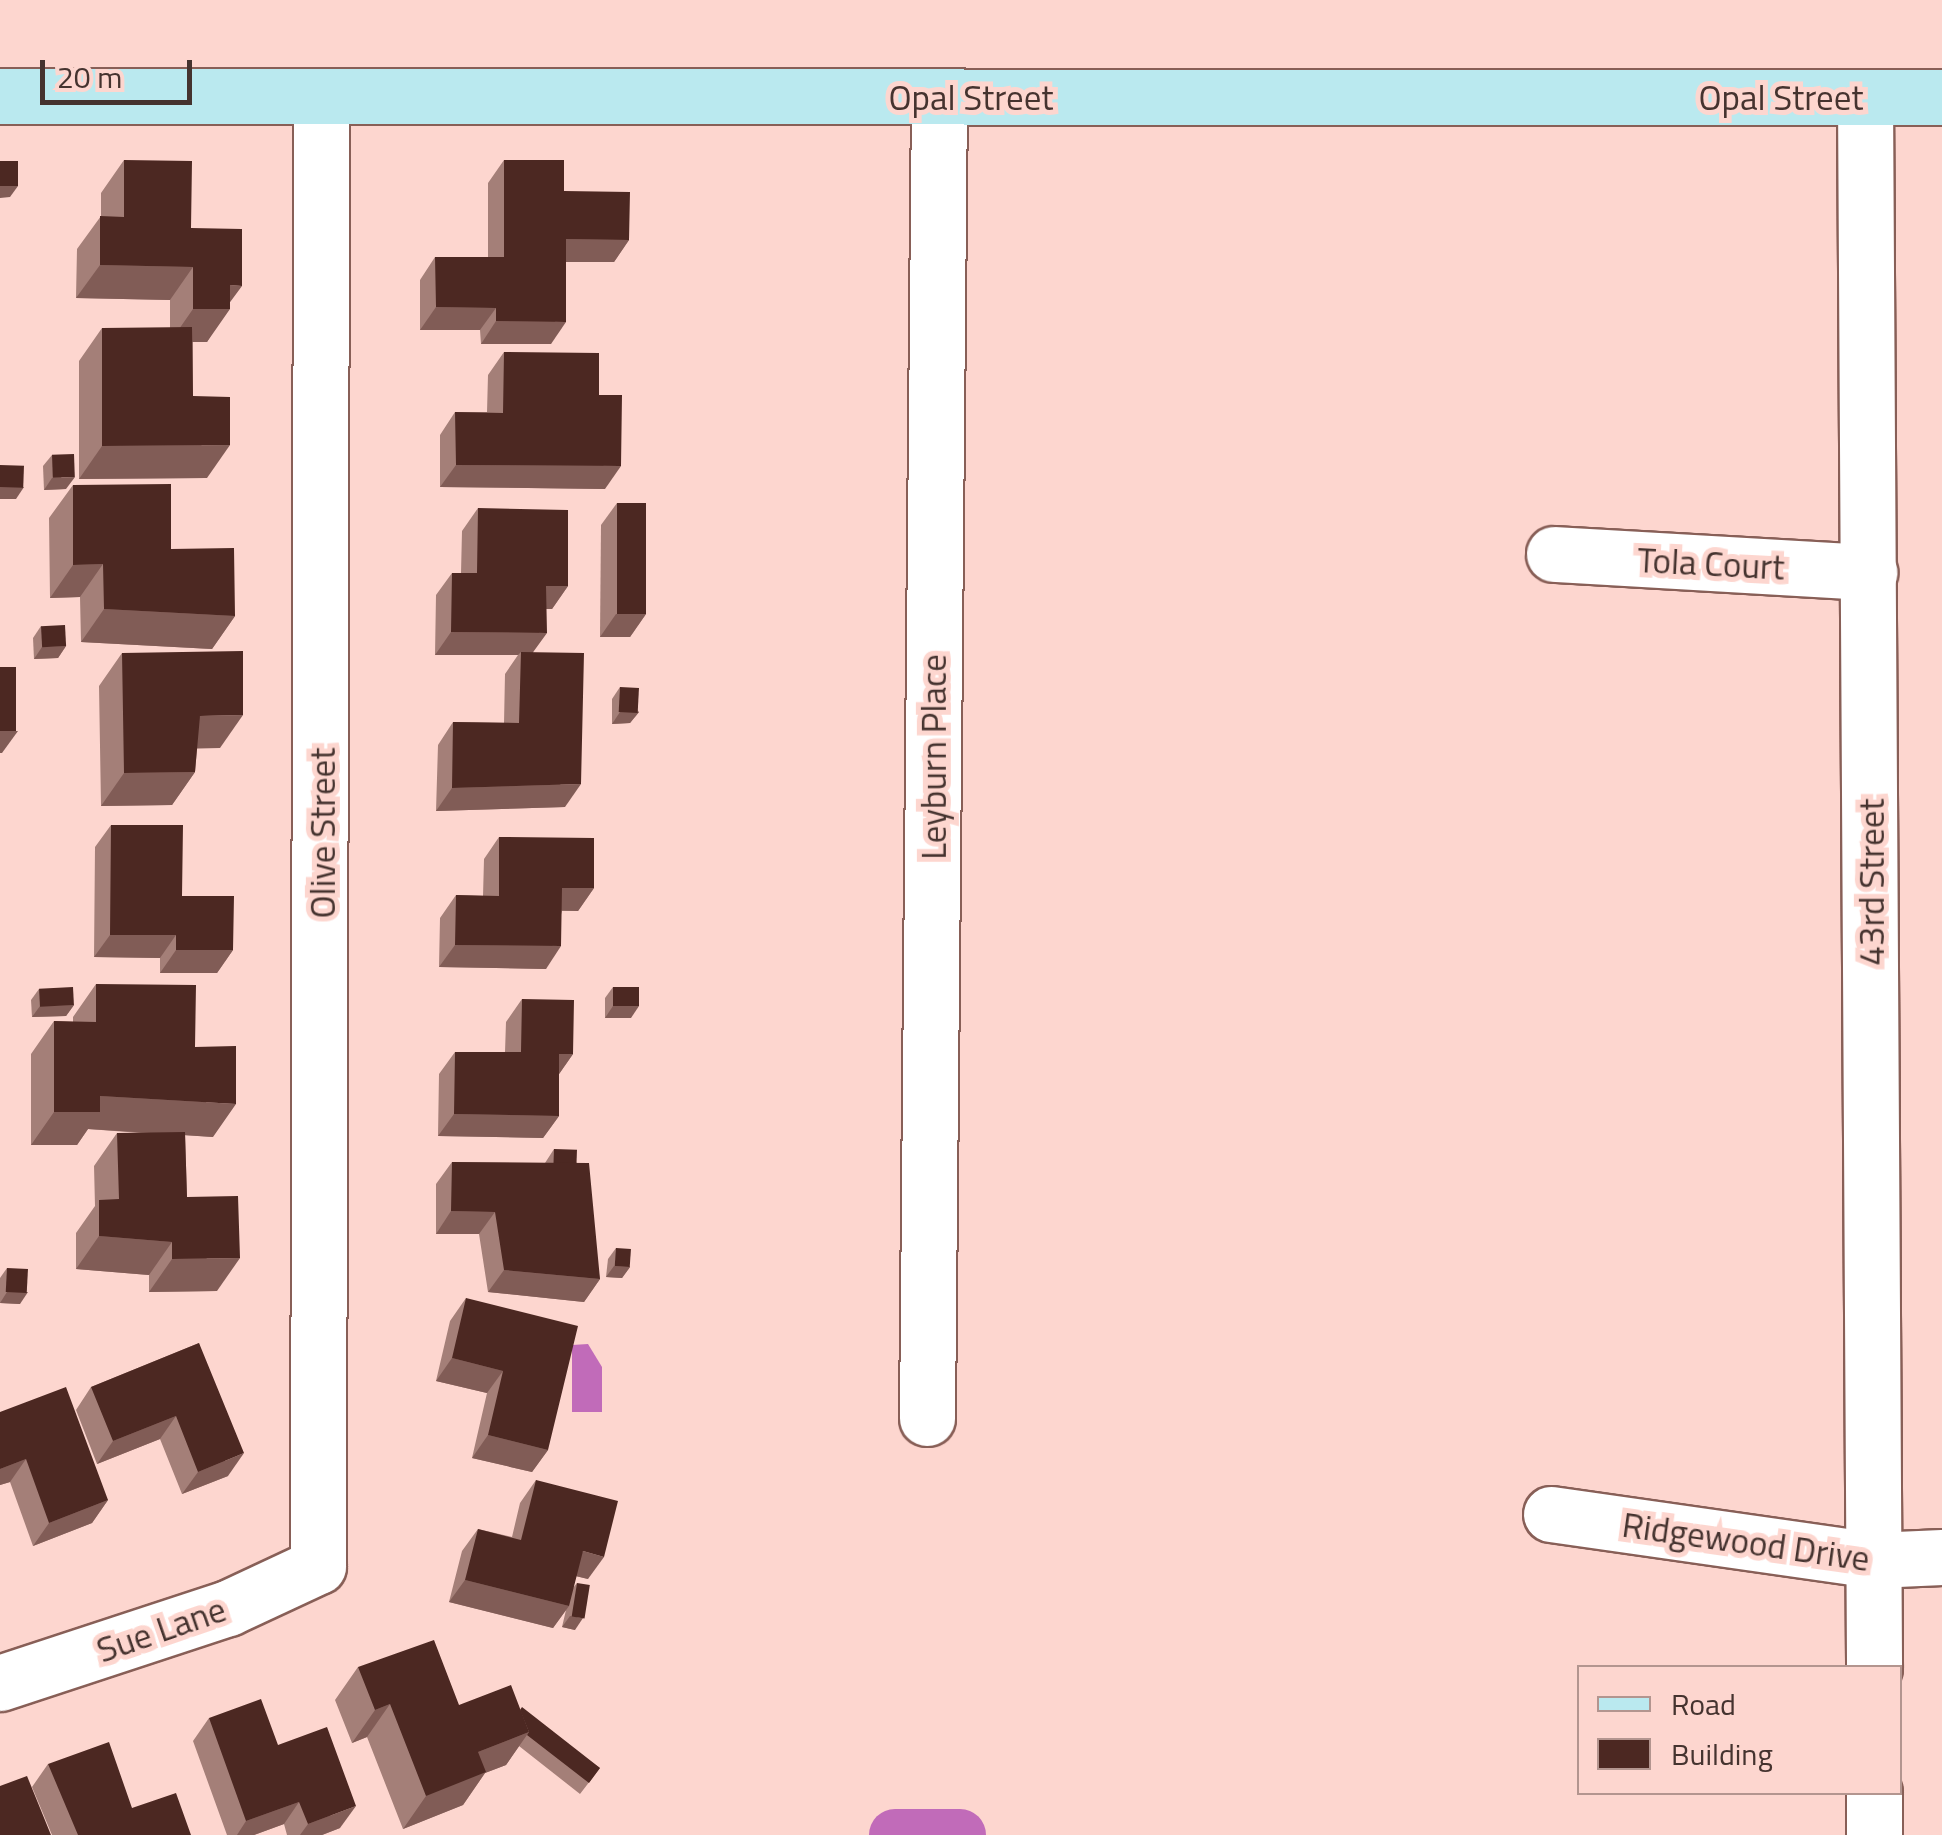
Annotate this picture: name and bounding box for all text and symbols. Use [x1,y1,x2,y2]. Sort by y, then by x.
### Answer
scale bar [45,40,198,102]
text: 20 m [57,54,122,100]
street label: Opal Street [888,76,1054,118]
street label: Opal Street [1698,76,1864,118]
street label: Tola Court [1636,538,1786,588]
street label: Leyburn Place [912,654,954,860]
street label: Olive Street [301,748,343,918]
street label: 43rd Street [1850,798,1892,966]
street label: Ridgewood Drive [1620,1503,1872,1579]
street label: Sue Lane [91,1587,231,1671]
legend [1577,1665,1902,1795]
text: Road [1671,1681,1736,1727]
text: Building [1671,1731,1773,1777]

